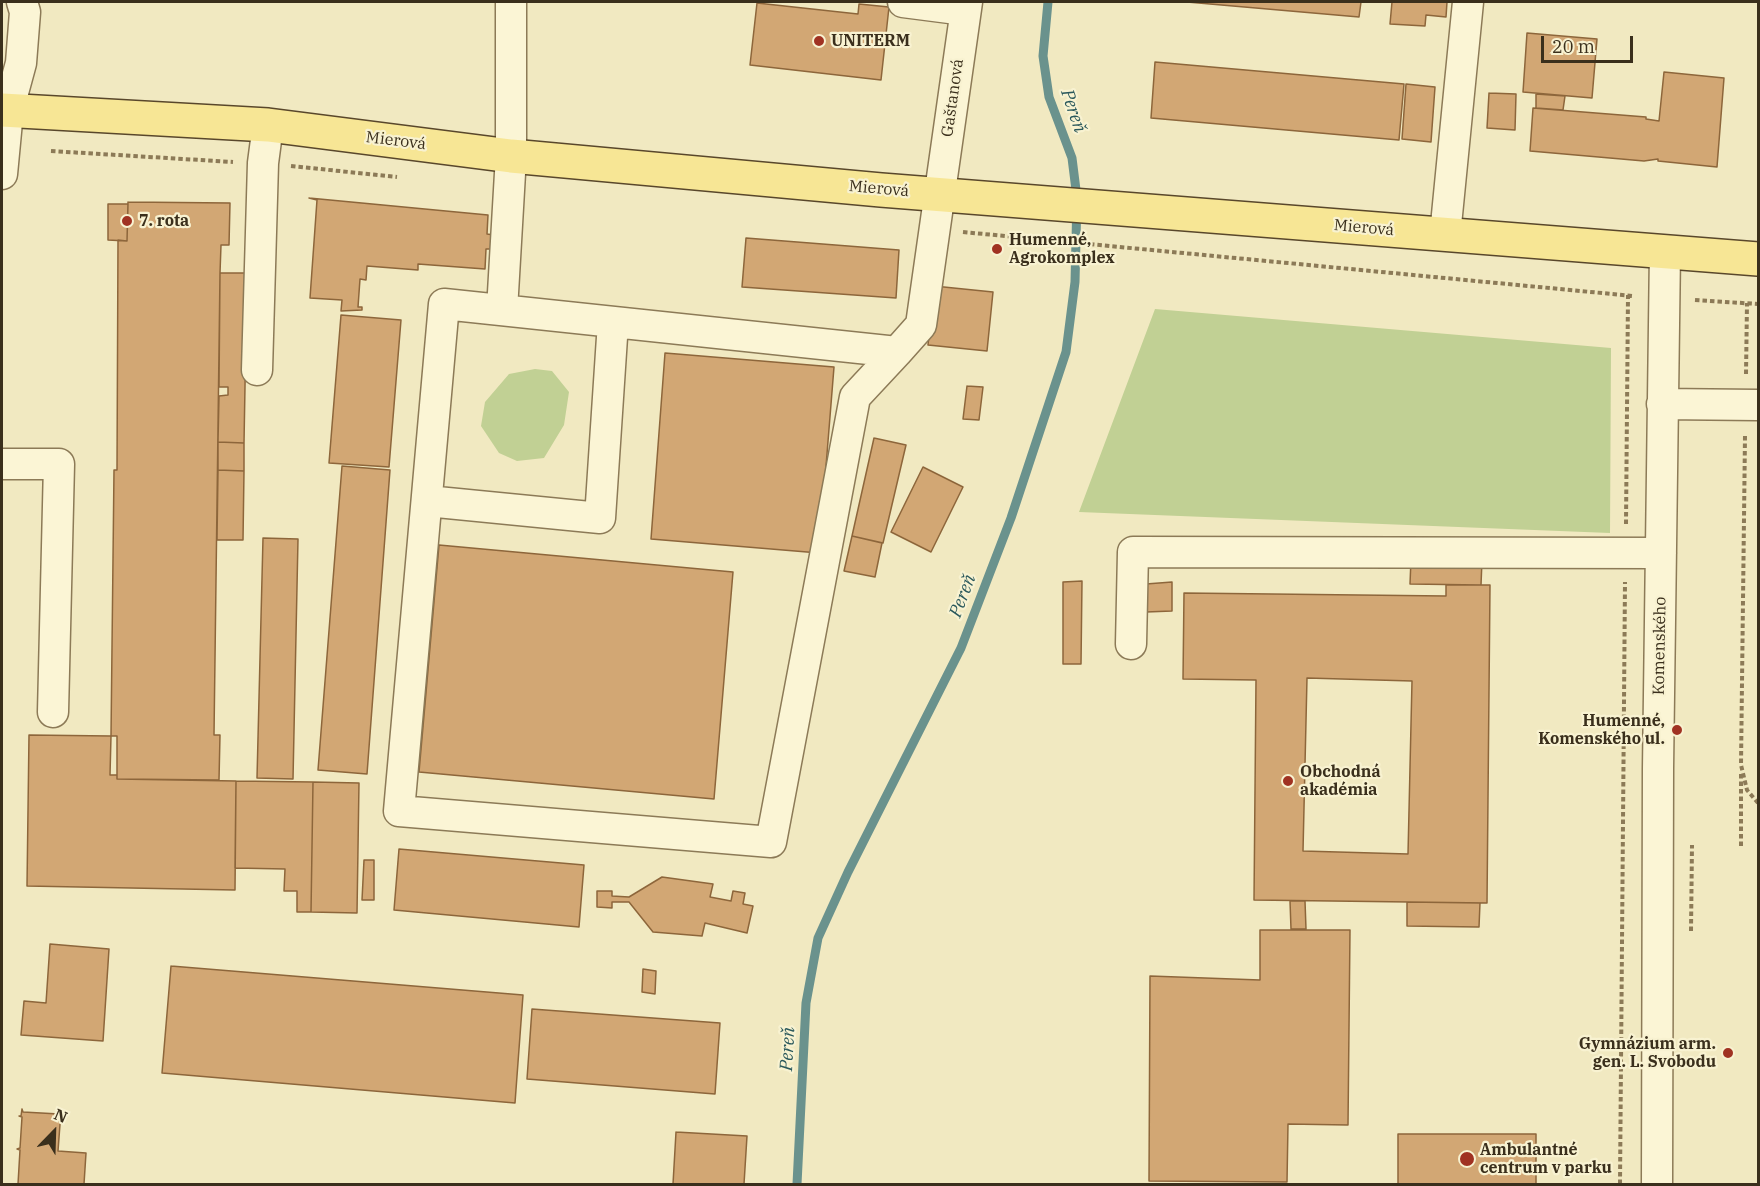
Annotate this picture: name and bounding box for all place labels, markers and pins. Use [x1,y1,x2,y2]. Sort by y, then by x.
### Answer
place label: UNITERM [831,31,910,51]
marker: UNITERM [812,34,826,48]
place label: 7. rota [139,211,189,231]
marker: 7. rota [120,214,134,228]
place label: Humenné, Agrokomplex [1009,230,1115,268]
marker: Humenné, Agrokomplex [990,242,1004,256]
place label: Humenné, Komenského ul. [1538,711,1665,749]
marker: Humenné, Komenského ul. [1670,723,1684,737]
place label: Obchodná akadémia [1300,762,1381,800]
marker: Obchodná akadémia [1281,774,1295,788]
place label: Gymnázium arm. gen. L. Svobodu [1579,1034,1716,1072]
marker: Gymnázium arm. gen. L. Svobodu [1721,1046,1735,1060]
place label: Ambulantné centrum v parku [1480,1140,1612,1178]
marker: Ambulantné centrum v parku [1458,1150,1476,1168]

